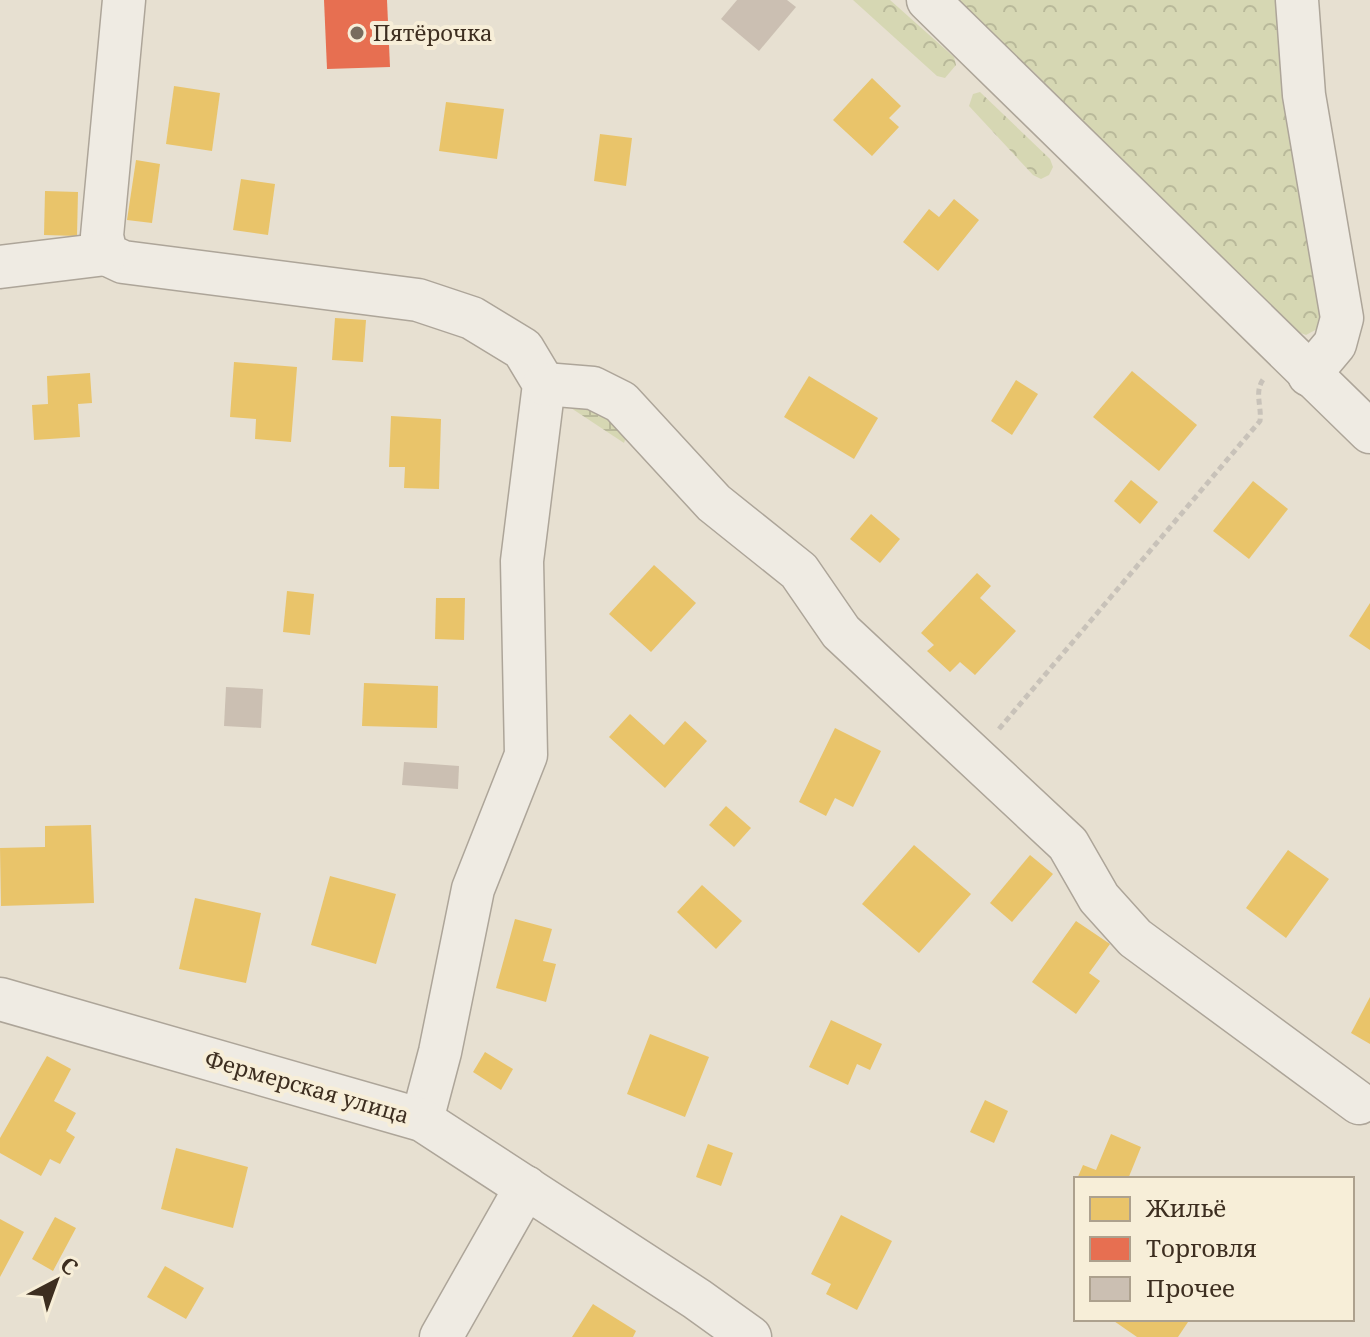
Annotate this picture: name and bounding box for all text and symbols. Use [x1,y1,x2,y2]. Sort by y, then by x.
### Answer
place label: Пятёрочка [373,17,492,47]
marker: Пятёрочка [348,24,366,42]
street label: Фермерская улица [202,1043,413,1130]
legend [1074,1177,1354,1321]
text: Жильё [1145,1191,1226,1224]
text: Торговля [1146,1231,1257,1264]
north arrow [16,1241,96,1321]
text: С [54,1249,85,1281]
text: Прочее [1146,1271,1235,1304]

